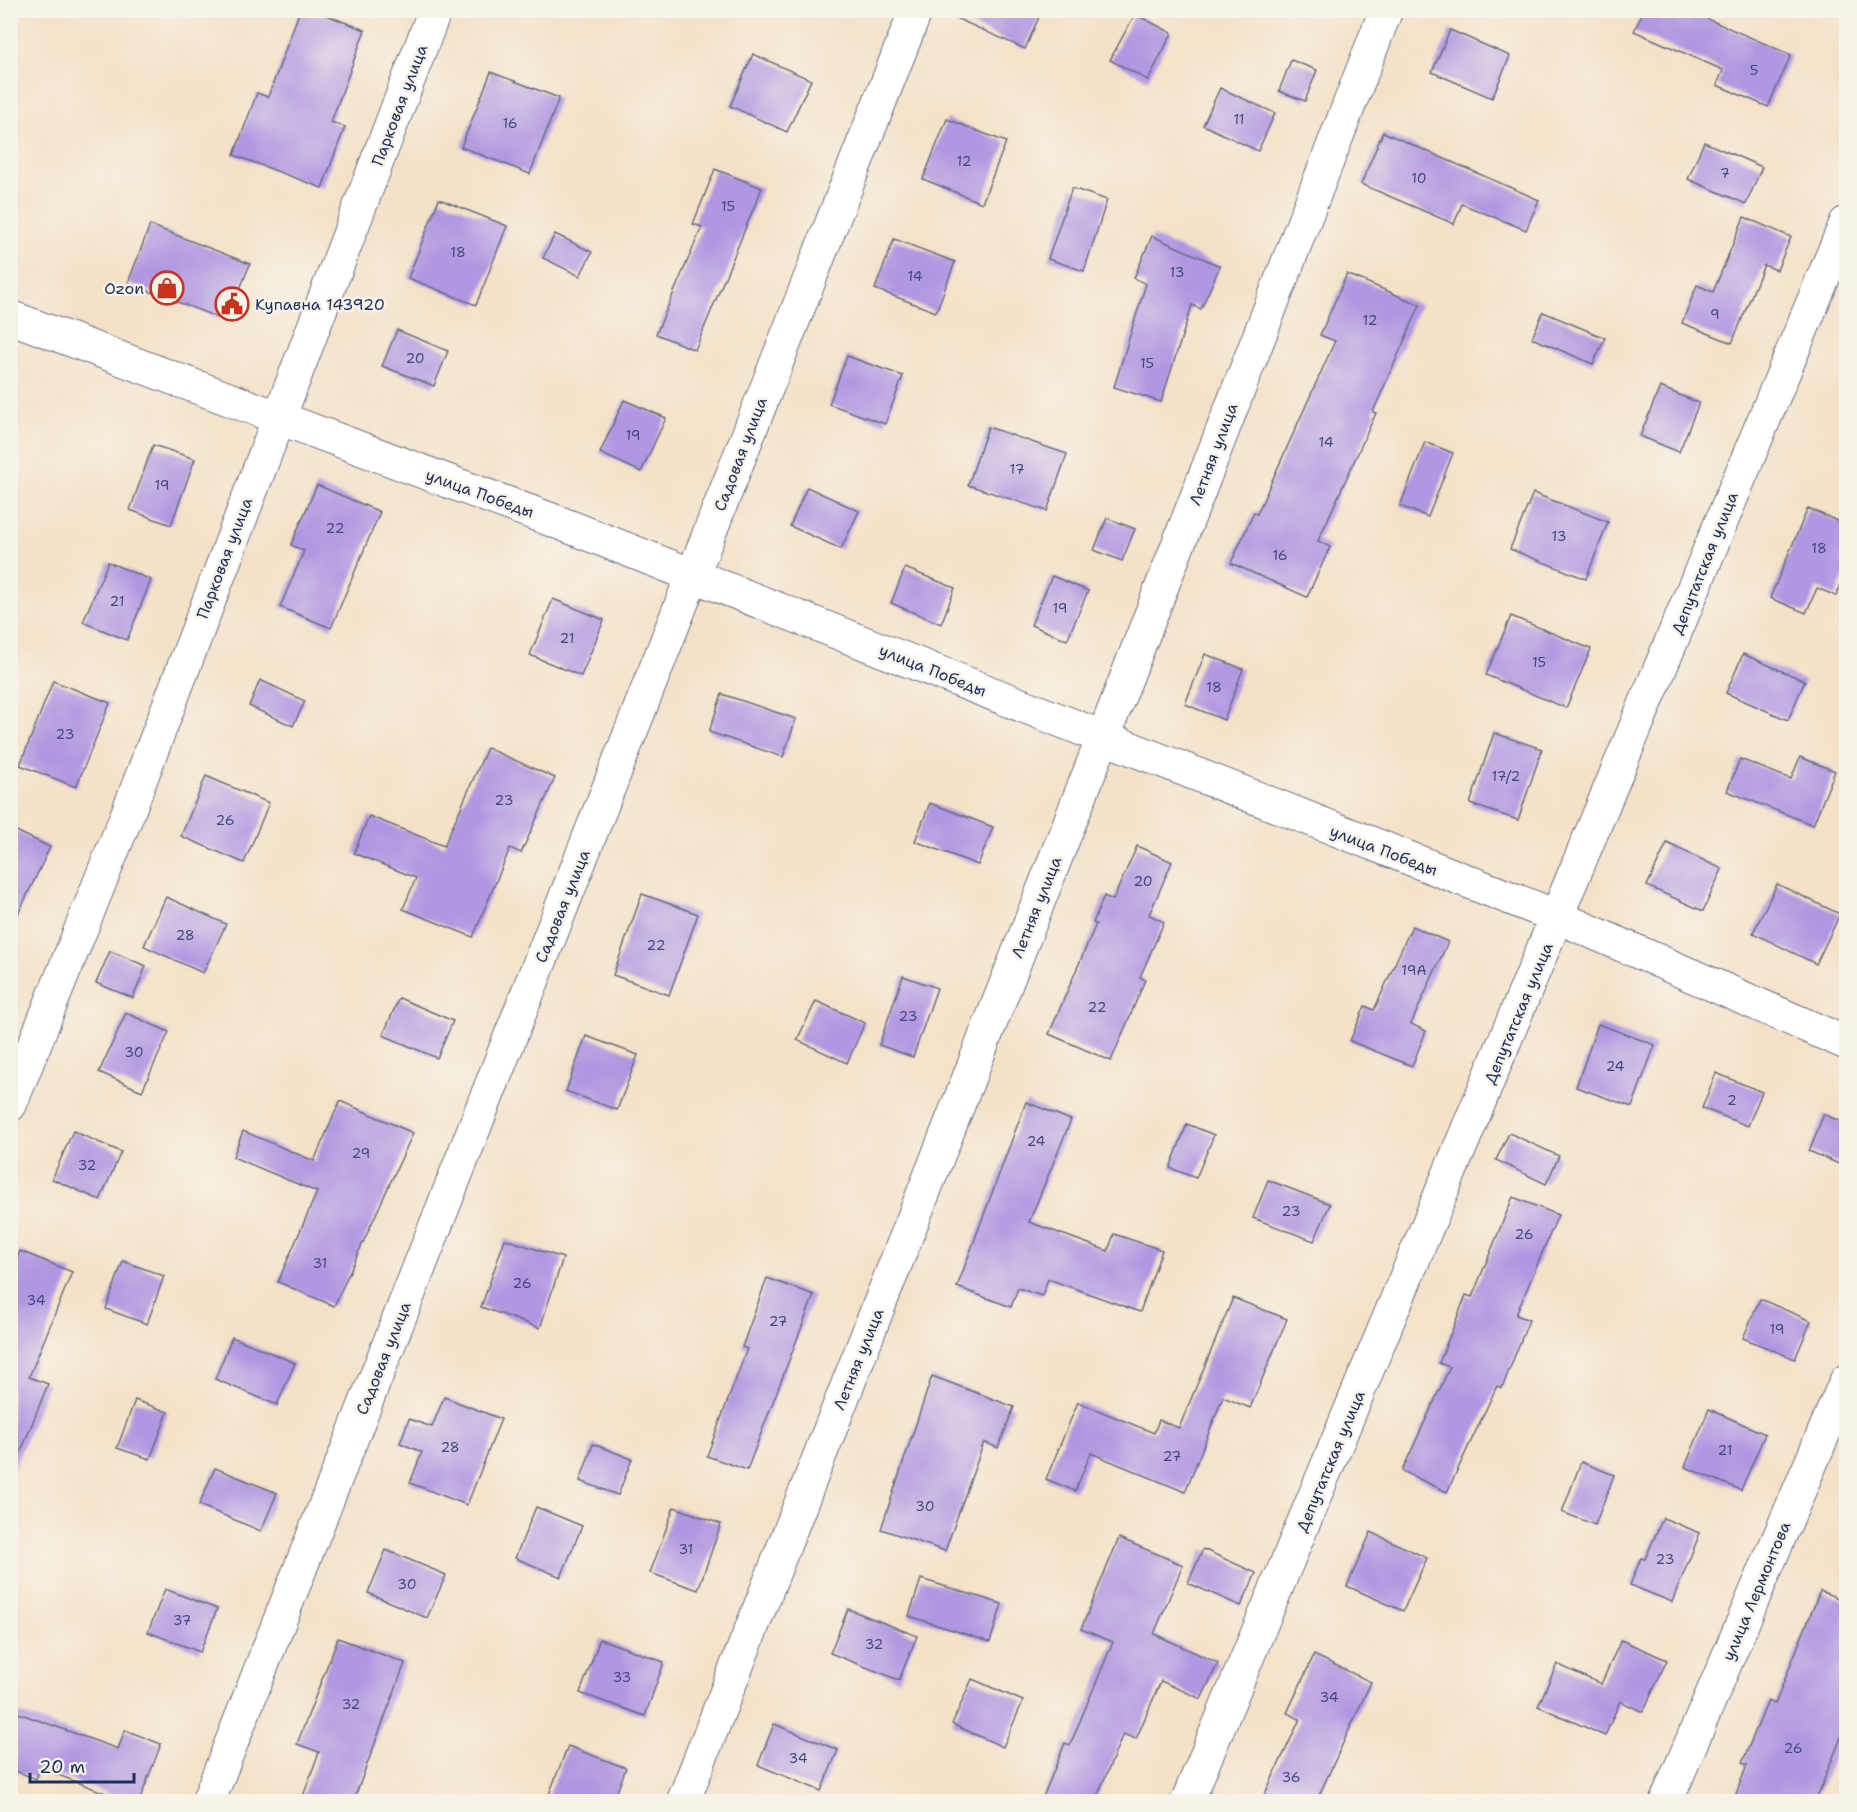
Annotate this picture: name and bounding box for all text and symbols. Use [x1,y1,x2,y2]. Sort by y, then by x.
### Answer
street label: Парковая улица [367,42,432,169]
house number: 5 [1750,61,1758,79]
house number: 11 [1233,110,1245,128]
house number: 16 [502,114,518,132]
house number: 12 [957,152,971,170]
house number: 7 [1720,164,1730,182]
house number: 10 [1411,169,1427,187]
house number: 15 [721,197,735,215]
house number: 18 [450,243,466,261]
house number: 13 [1170,263,1184,281]
house number: 14 [907,267,923,285]
shop icon: Ozon [149,270,185,306]
place label: Ozon [104,278,144,299]
public building icon: Купавна 143920 [214,286,250,322]
place label: Купавна 143920 [255,294,385,315]
house number: 9 [1710,305,1720,323]
house number: 12 [1363,311,1377,329]
house number: 20 [405,349,425,367]
house number: 15 [1140,354,1154,372]
street label: Садовая улица [709,394,772,514]
street label: Летняя улица [1184,400,1243,508]
house number: 19 [625,426,641,444]
house number: 14 [1318,433,1334,451]
house number: 17 [1010,460,1024,478]
street label: улица Победы [423,464,537,523]
house number: 19 [154,476,170,494]
street label: Депутатская улица [1666,489,1743,637]
street label: Парковая улица [192,495,257,622]
house number: 22 [326,519,344,537]
house number: 13 [1552,527,1566,545]
house number: 18 [1811,539,1827,557]
house number: 16 [1272,546,1288,564]
house number: 21 [110,592,124,610]
house number: 19 [1052,599,1068,617]
house number: 21 [560,629,574,647]
street label: улица Победы [876,639,989,702]
house number: 15 [1532,653,1546,671]
house number: 18 [1206,678,1222,696]
house number: 23 [56,725,74,743]
house number: 17/2 [1492,767,1520,785]
house number: 23 [495,791,513,809]
house number: 26 [216,811,235,829]
street label: улица Победы [1327,820,1441,881]
street label: Садовая улица [530,846,595,966]
street label: Летняя улица [1007,853,1066,961]
house number: 20 [1133,872,1153,890]
house number: 28 [175,926,195,944]
house number: 22 [647,936,665,954]
street label: Депутатская улица [1479,939,1558,1087]
house number: 19А [1401,961,1427,979]
house number: 22 [1088,998,1106,1016]
house number: 23 [899,1007,917,1025]
house number: 30 [124,1043,144,1061]
house number: 24 [1606,1057,1625,1075]
house number: 2 [1727,1091,1737,1109]
house number: 24 [1027,1132,1046,1150]
house number: 29 [352,1144,370,1162]
house number: 32 [78,1156,96,1174]
house number: 23 [1282,1202,1300,1220]
house number: 26 [1515,1225,1534,1243]
house number: 31 [313,1254,327,1272]
house number: 26 [513,1274,532,1292]
house number: 34 [26,1291,46,1309]
street label: Садовая улица [351,1298,416,1418]
street label: Летняя улица [829,1305,888,1413]
house number: 27 [769,1312,787,1330]
house number: 19 [1769,1320,1785,1338]
street label: Депутатская улица [1291,1387,1370,1535]
house number: 28 [440,1438,460,1456]
house number: 21 [1718,1441,1732,1459]
house number: 27 [1163,1447,1181,1465]
house number: 30 [915,1497,935,1515]
street label: улица Лермонтова [1718,1518,1795,1664]
house number: 31 [679,1540,693,1558]
house number: 23 [1656,1550,1674,1568]
house number: 30 [397,1575,417,1593]
house number: 37 [173,1611,191,1629]
house number: 32 [865,1635,883,1653]
house number: 33 [613,1668,631,1686]
house number: 34 [1319,1688,1339,1706]
house number: 32 [342,1695,360,1713]
house number: 26 [1784,1739,1803,1757]
scale bar [30,1746,134,1784]
house number: 34 [788,1749,808,1767]
text: 20 m [39,1755,85,1779]
house number: 36 [1281,1768,1301,1786]

